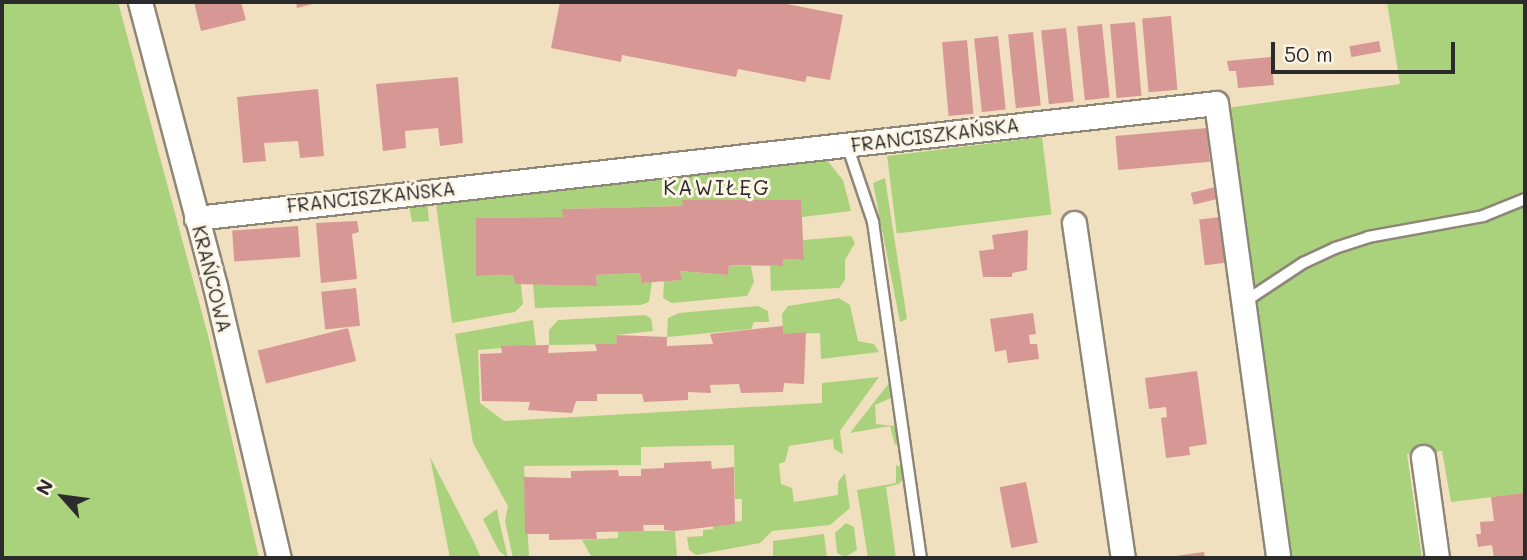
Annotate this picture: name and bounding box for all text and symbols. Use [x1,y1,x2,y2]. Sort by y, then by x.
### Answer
scale bar [1275,28,1459,72]
text: 50 m [1284,40,1333,67]
street label: FRANCISZKAŃSKA [850,113,1020,157]
district label: KAWIŁĘG [664,174,770,200]
street label: FRANCISZKAŃSKA [286,177,456,217]
street label: KRAŃCOWA [188,223,236,335]
north arrow [28,462,98,532]
text: N [30,475,58,499]

